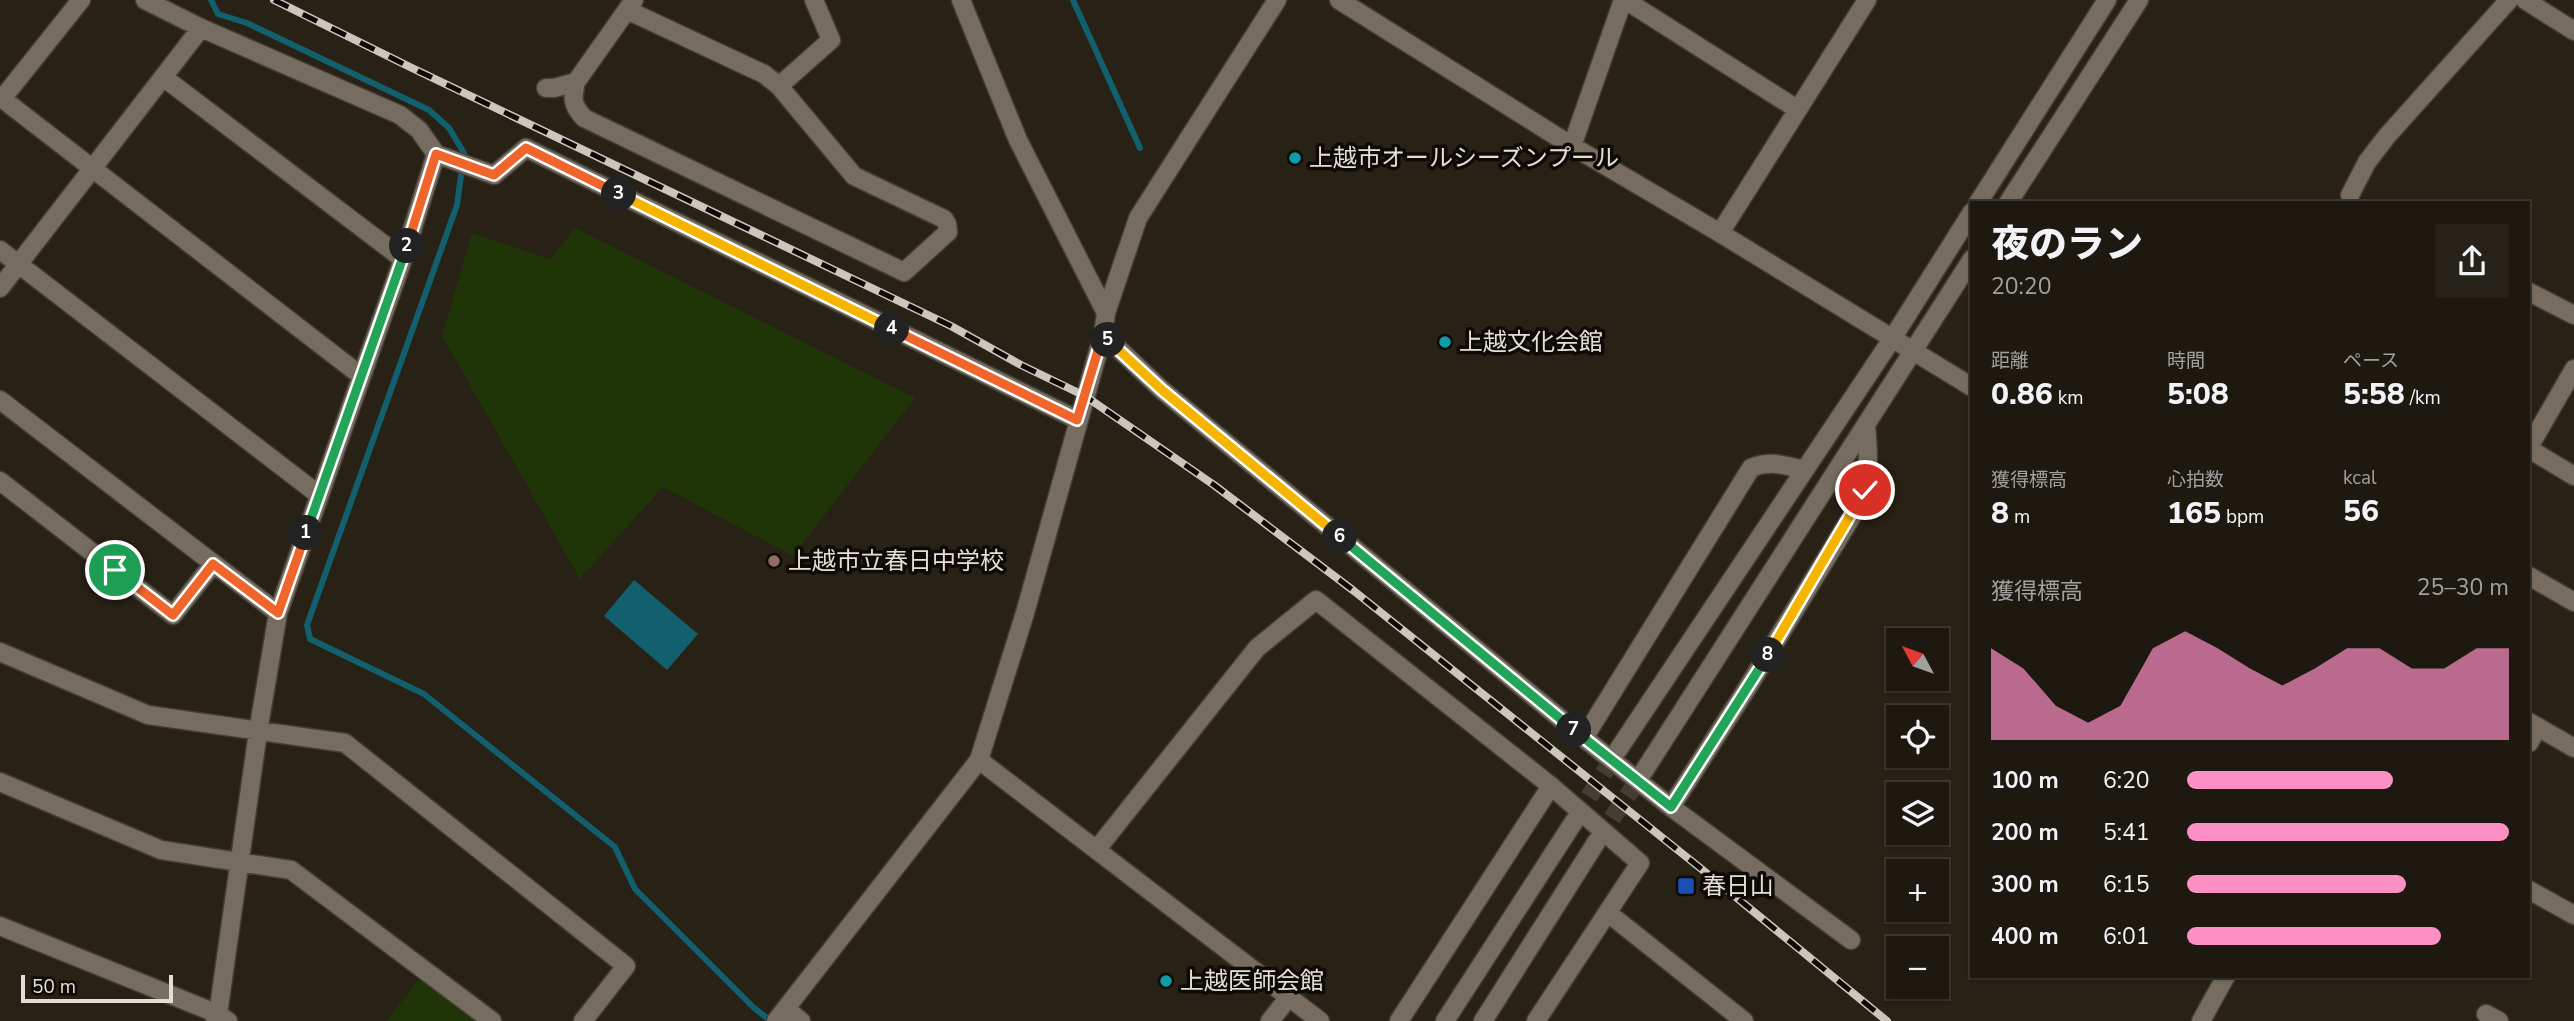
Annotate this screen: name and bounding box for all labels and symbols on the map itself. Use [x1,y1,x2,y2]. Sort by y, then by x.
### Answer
place label: 上越市オールシーズンプール [1309,142,1619,174]
marker: 上越市オールシーズンプール [1287,150,1303,166]
pin: 3 [602,176,636,212]
pin: 2 [390,229,424,264]
pin: 4 [874,312,910,346]
pin: 5 [1090,322,1126,358]
place label: 上越文化会館 [1459,326,1603,358]
marker: 上越文化会館 [1437,334,1453,350]
pin [1835,460,1895,520]
pin: 1 [288,516,324,550]
pin: 6 [1322,520,1358,554]
pin [85,540,145,600]
place label: 上越市立春日中学校 [788,545,1004,577]
marker: 上越市立春日中学校 [766,553,782,569]
north arrow [1886,628,1950,691]
pin: 8 [1750,638,1786,672]
pin: 7 [1556,712,1592,748]
place label: 春日山 [1702,870,1774,902]
marker: 春日山 [1676,876,1696,896]
place label: 上越医師会館 [1180,965,1324,997]
scale bar [21,972,173,1004]
marker: 上越医師会館 [1158,973,1174,989]

